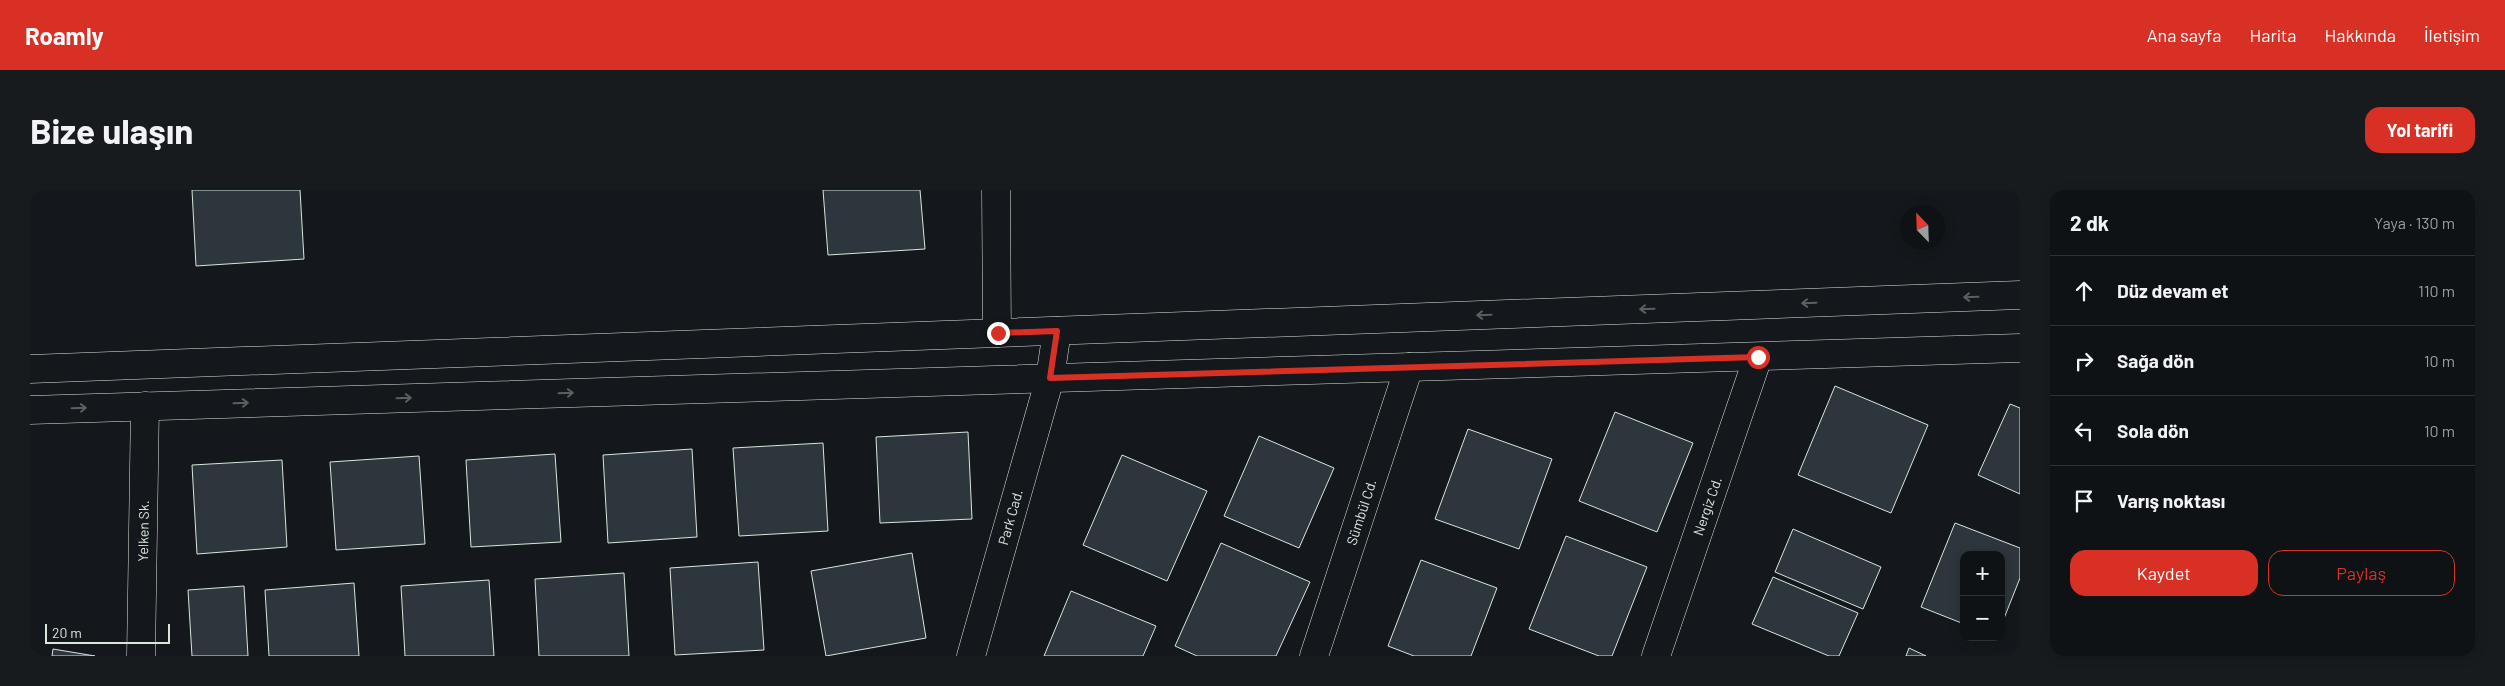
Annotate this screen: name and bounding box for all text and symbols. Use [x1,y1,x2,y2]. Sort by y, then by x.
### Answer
text: Roamly [25,21,104,50]
text: Ana sayfa [2147,24,2221,46]
text: Harita [2249,24,2297,46]
text: Hakkında [2325,24,2396,46]
text: İletişim [2424,24,2480,46]
button: Yol tarifi [2365,107,2475,153]
text: Bize ulaşın [30,109,193,151]
north arrow [1900,205,1945,250]
text: 2 dk [2070,210,2109,235]
text: Yaya · 130 m [2374,213,2455,232]
icon: ahead [2070,277,2098,305]
text: Düz devam et [2117,279,2229,302]
text: 110 m [2418,281,2455,300]
one-way arrow [1964,292,1980,301]
one-way arrow [1801,298,1817,307]
one-way arrow [1639,304,1655,313]
one-way arrow [1476,310,1492,320]
route end [987,322,1010,345]
route start [1747,346,1770,369]
icon: right [2070,347,2098,375]
text: Sağa dön [2117,349,2194,372]
text: 10 m [2424,351,2455,370]
one-way arrow [558,389,574,398]
one-way arrow [395,394,411,403]
one-way arrow [233,399,249,408]
one-way arrow [70,404,86,413]
icon: left [2070,417,2098,445]
text: Sola dön [2117,419,2189,442]
text: 10 m [2424,421,2455,440]
street label: Nergiz Cd. [1689,474,1725,538]
street label: Sümbül Cd. [1342,477,1380,547]
street label: Park Cad. [994,487,1026,547]
icon: arrive [2070,487,2098,515]
text: Varış noktası [2117,489,2225,512]
street label: Yelken Sk. [134,500,152,562]
button: Kaydet [2070,550,2258,596]
button: Paylaş [2268,550,2455,596]
map controls [1960,551,2005,641]
button: + [1960,551,2005,596]
button: − [1960,596,2005,641]
scale bar [45,621,170,644]
text: 20 m [52,624,82,641]

